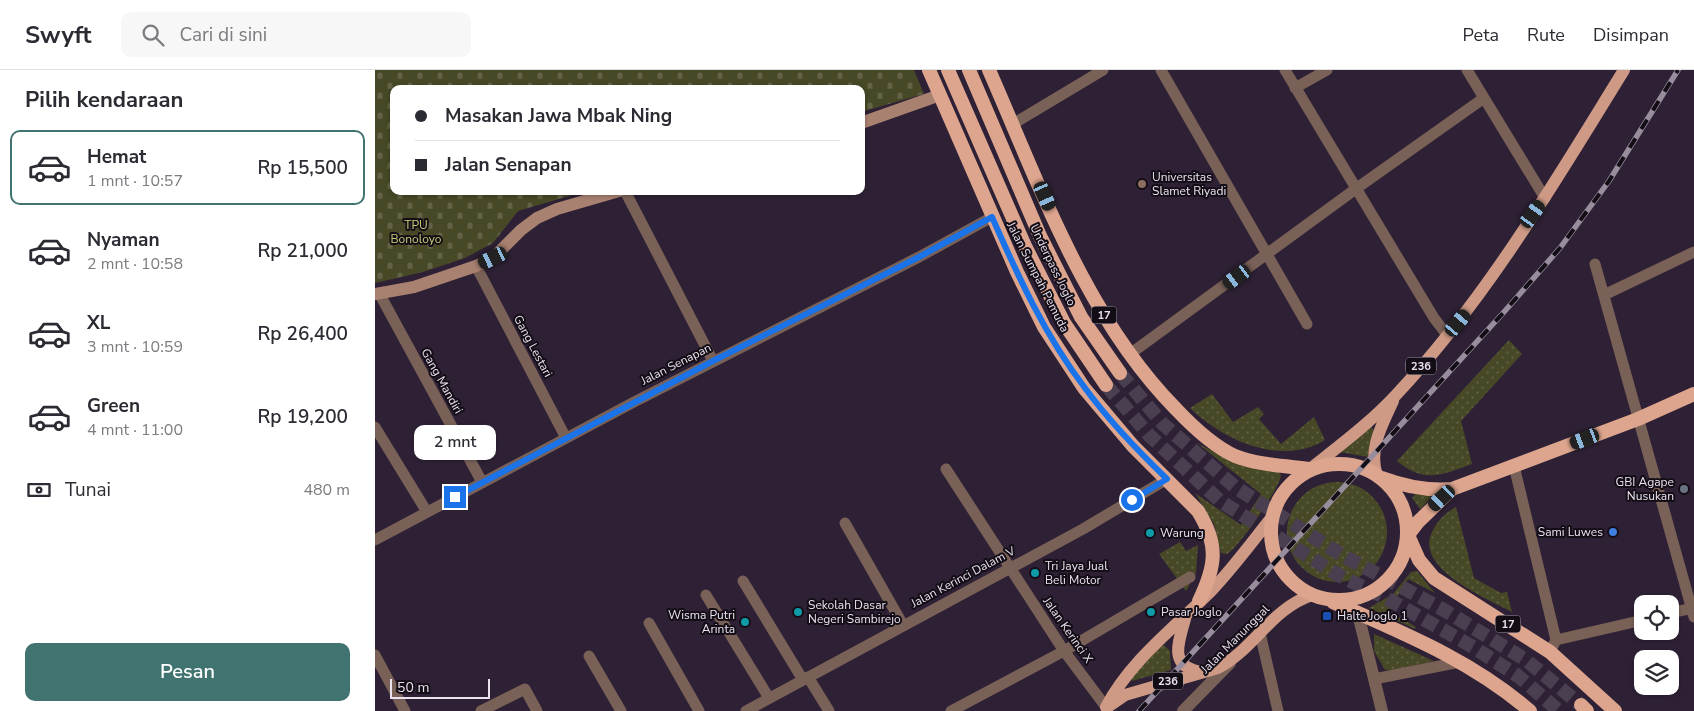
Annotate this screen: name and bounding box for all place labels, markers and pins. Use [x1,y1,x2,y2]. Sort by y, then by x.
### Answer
place label: Universitas Slamet Riyadi [1152,169,1226,199]
marker: Universitas Slamet Riyadi [1136,178,1148,190]
place label: GBI Agape Nusukan [1616,474,1674,504]
marker: GBI Agape Nusukan [1678,483,1690,495]
place label: Sami Luwes [1538,524,1603,540]
place label: Warung [1160,525,1204,541]
marker: Sami Luwes [1607,526,1619,538]
marker: Warung [1144,527,1156,539]
place label: Tri Jaya Jual Beli Motor [1045,558,1108,588]
marker: Tri Jaya Jual Beli Motor [1029,567,1041,579]
place label: Sekolah Dasar Negeri Sambirejo [808,597,901,627]
place label: Pasar Joglo [1161,604,1222,620]
marker: Sekolah Dasar Negeri Sambirejo [792,606,804,618]
marker: Pasar Joglo [1145,606,1157,618]
place label: Wisma Putri Arinta [668,607,735,637]
place label: Halte Joglo 1 [1337,608,1408,624]
marker: Halte Joglo 1 [1321,610,1333,622]
marker: Wisma Putri Arinta [739,616,751,628]

